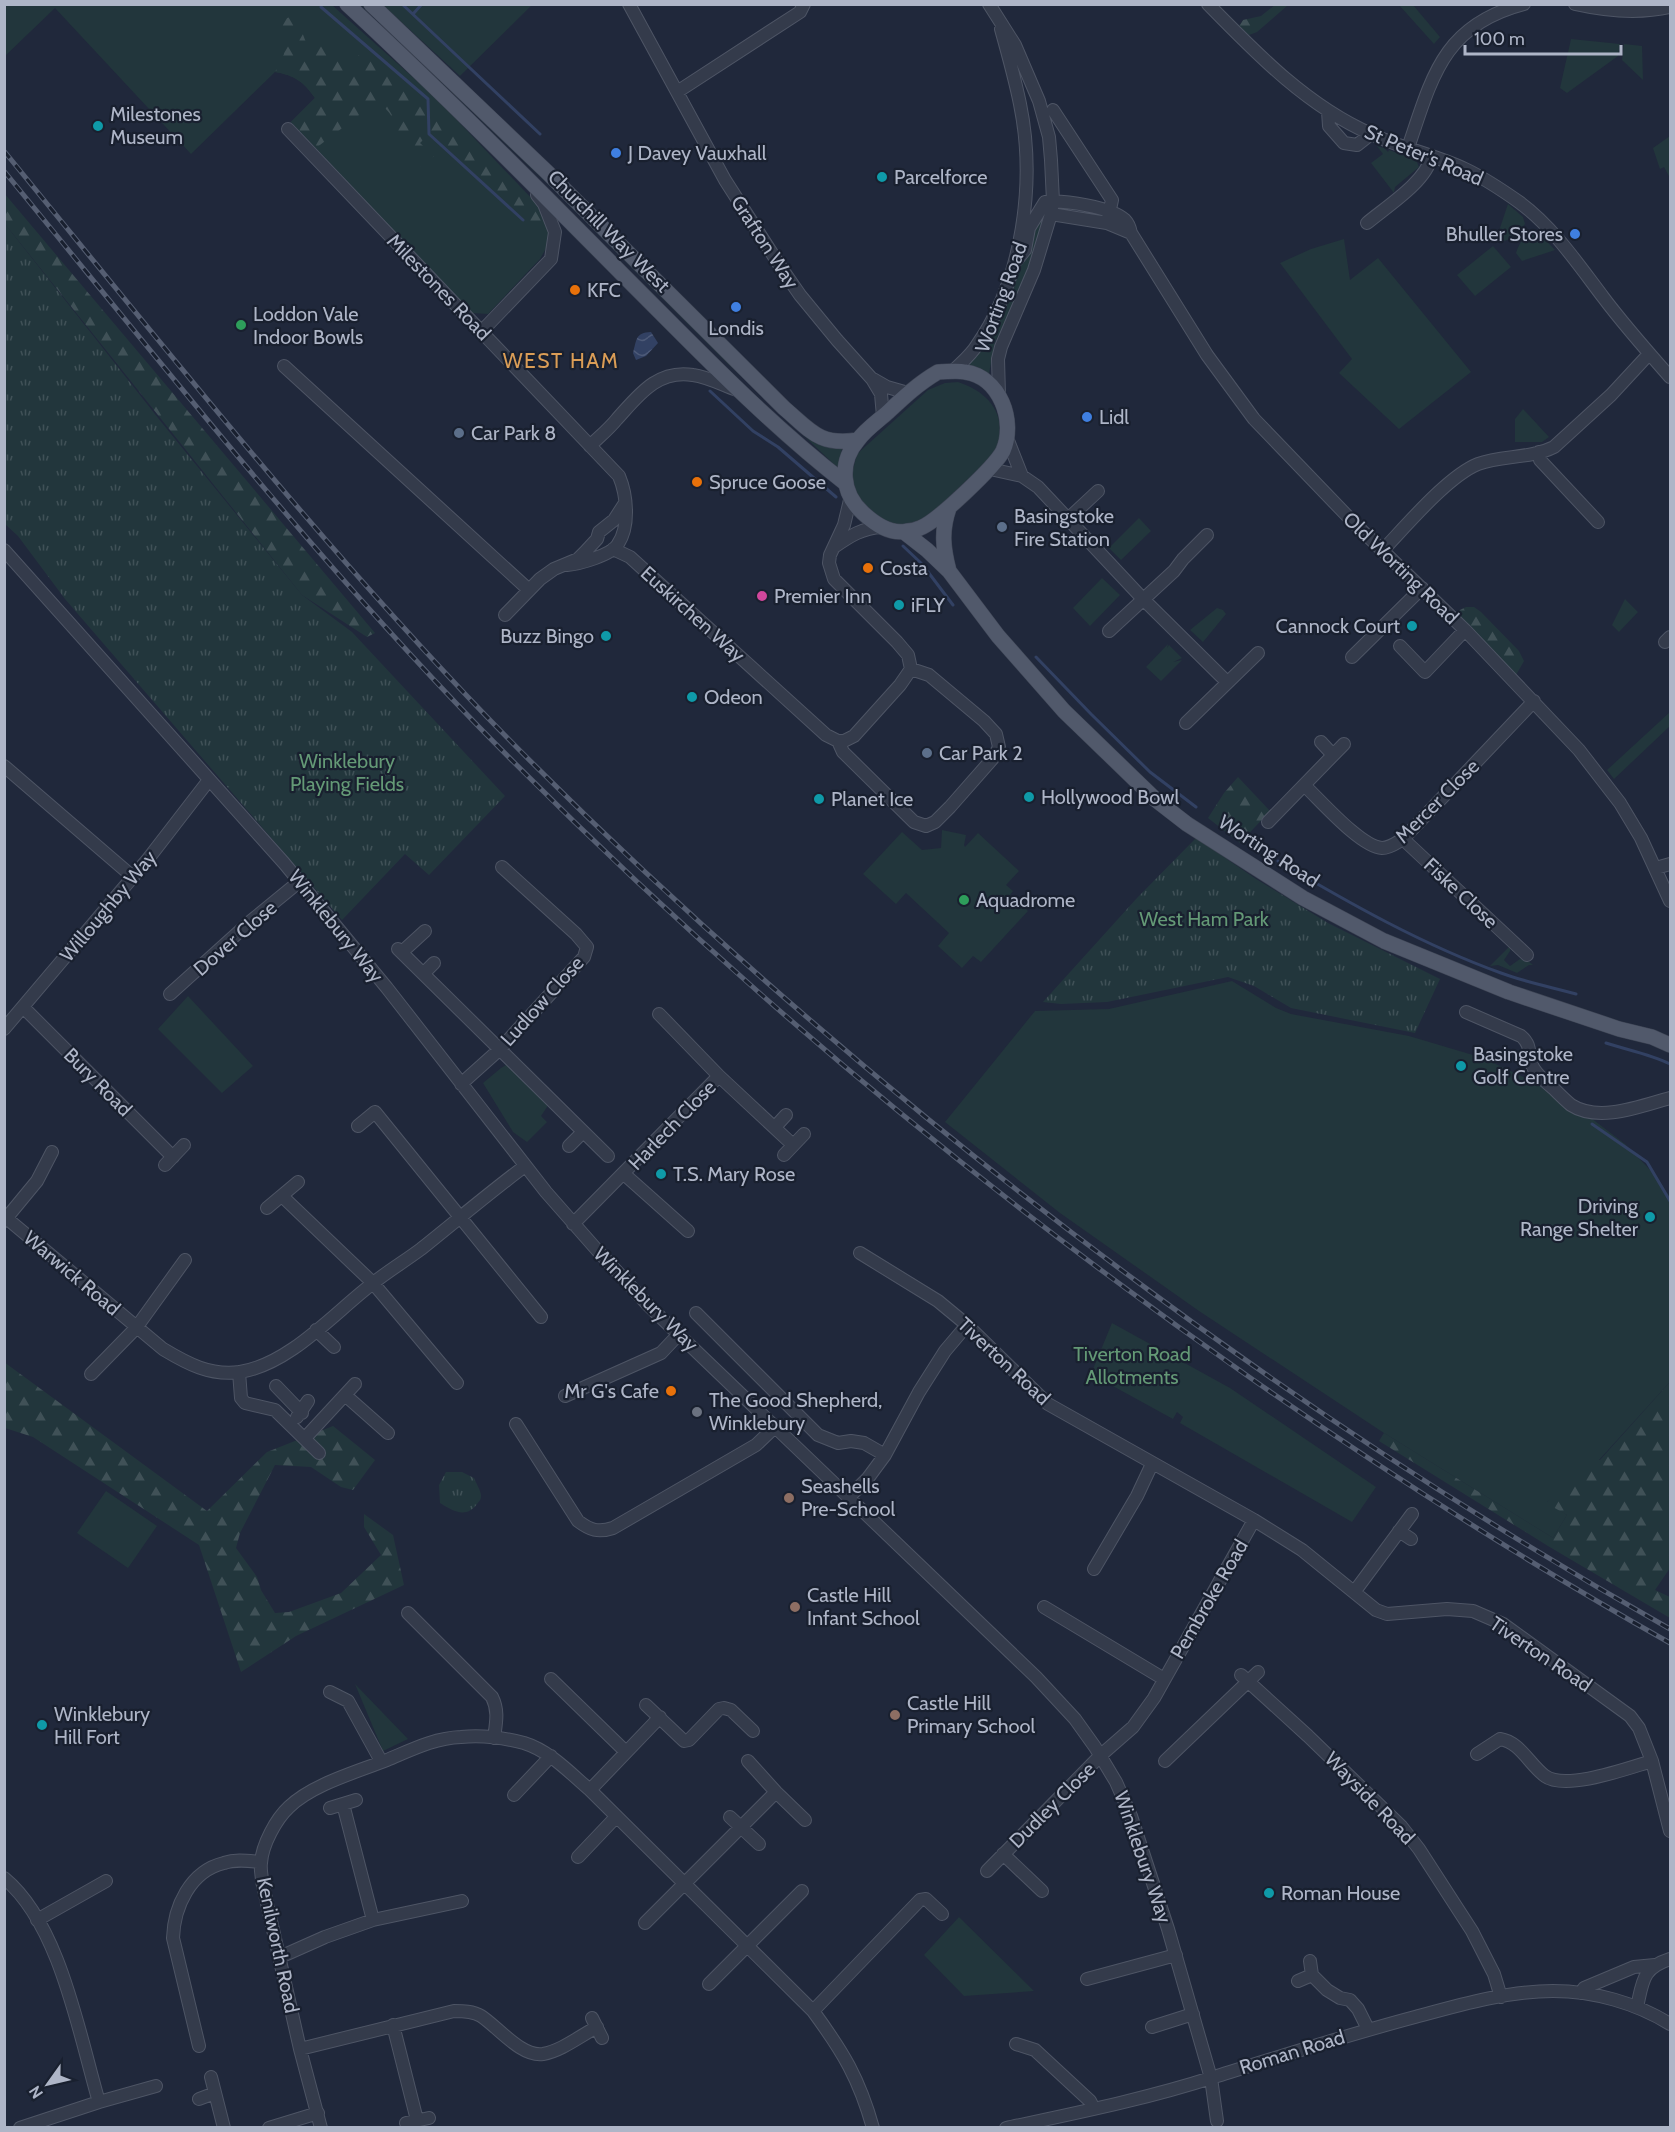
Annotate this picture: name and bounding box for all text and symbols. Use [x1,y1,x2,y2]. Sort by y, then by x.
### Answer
scale bar [1465,18,1621,56]
text: 100 m [1474,28,1525,50]
place label: Milestones Museum [110,102,201,149]
marker: Milestones Museum [91,119,105,133]
street label: St Peter's Road [1361,119,1487,191]
place label: J Davey Vauxhall [627,141,767,165]
marker: J Davey Vauxhall [609,146,623,160]
street label: Churchill Way West [543,165,675,297]
place label: Parcelforce [894,165,987,189]
marker: Parcelforce [875,170,889,184]
street label: Grafton Way [726,191,804,293]
place label: Bhuller Stores [1446,222,1563,246]
marker: Bhuller Stores [1568,227,1582,241]
street label: Milestones Road [382,229,496,345]
street label: Worting Road [970,239,1032,355]
place label: KFC [587,278,621,302]
marker: KFC [568,283,582,297]
marker: Londis [729,300,743,314]
place label: Loddon Vale Indoor Bowls [253,302,363,349]
place label: Londis [708,316,764,340]
marker: Loddon Vale Indoor Bowls [234,318,248,332]
district label: WEST HAM [503,348,619,373]
place label: Lidl [1099,405,1129,429]
marker: Lidl [1080,410,1094,424]
place label: Car Park 8 [471,421,556,445]
marker: Car Park 8 [452,426,466,440]
place label: Spruce Goose [709,470,826,494]
marker: Spruce Goose [690,475,704,489]
place label: Basingstoke Fire Station [1014,504,1114,551]
street label: Old Worting Road [1338,507,1464,629]
marker: Basingstoke Fire Station [995,520,1009,534]
place label: Costa [880,556,928,580]
street label: Euskirchen Way [636,561,750,667]
marker: Costa [861,561,875,575]
place label: Premier Inn [774,584,872,608]
marker: Premier Inn [755,589,769,603]
place label: iFLY [911,593,945,617]
marker: iFLY [892,598,906,612]
place label: Cannock Court [1276,614,1400,638]
marker: Cannock Court [1405,619,1419,633]
place label: Buzz Bingo [500,624,594,648]
marker: Buzz Bingo [599,629,613,643]
place label: Odeon [704,685,763,709]
marker: Odeon [685,690,699,704]
place label: Car Park 2 [939,741,1023,765]
marker: Car Park 2 [920,746,934,760]
park label: Winklebury Playing Fields [290,749,404,796]
street label: Mercer Close [1390,754,1484,848]
place label: Hollywood Bowl [1041,785,1180,809]
place label: Planet Ice [831,787,913,811]
marker: Hollywood Bowl [1022,790,1036,804]
marker: Planet Ice [812,792,826,806]
street label: Worting Road [1214,809,1324,893]
street label: Willoughby Way [55,846,161,966]
street label: Fiske Close [1419,853,1503,933]
street label: Winklebury Way [283,865,389,987]
place label: Aquadrome [976,888,1075,912]
marker: Aquadrome [957,893,971,907]
street label: Dover Close [188,895,282,981]
park label: West Ham Park [1139,907,1269,931]
street label: Ludlow Close [495,951,589,1051]
place label: Basingstoke Golf Centre [1473,1042,1573,1089]
street label: Bury Road [59,1043,137,1121]
marker: Basingstoke Golf Centre [1454,1059,1468,1073]
street label: Harlech Close [623,1075,721,1175]
place label: T.S. Mary Rose [673,1162,795,1186]
marker: T.S. Mary Rose [654,1167,668,1181]
place label: Driving Range Shelter [1520,1194,1639,1241]
marker: Driving Range Shelter [1643,1210,1657,1224]
street label: Warwick Road [19,1226,125,1320]
street label: Winklebury Way [589,1242,703,1356]
street label: Tiverton Road [953,1312,1055,1410]
park label: Tiverton Road Allotments [1073,1342,1191,1389]
place label: Mr G's Cafe [564,1379,659,1403]
marker: Mr G's Cafe [664,1384,678,1398]
place label: The Good Shepherd, Winklebury [709,1388,882,1435]
marker: The Good Shepherd, Winklebury [690,1405,704,1419]
place label: Seashells Pre-School [801,1474,895,1521]
marker: Seashells Pre-School [782,1491,796,1505]
street label: Pembroke Road [1165,1535,1253,1663]
place label: Castle Hill Infant School [807,1583,920,1630]
marker: Castle Hill Infant School [788,1600,802,1614]
street label: Tiverton Road [1486,1611,1596,1697]
place label: Castle Hill Primary School [907,1691,1035,1738]
place label: Winklebury Hill Fort [54,1702,150,1749]
marker: Castle Hill Primary School [888,1708,902,1722]
marker: Winklebury Hill Fort [35,1718,49,1732]
street label: Wayside Road [1320,1747,1420,1849]
street label: Dudley Close [1004,1757,1100,1853]
street label: Winklebury Way [1109,1788,1177,1926]
street label: Kenilworth Road [252,1875,304,2015]
place label: Roman House [1281,1881,1400,1905]
marker: Roman House [1262,1886,1276,1900]
street label: Roman Road [1236,2025,1348,2079]
north arrow [18,2054,78,2114]
text: N [25,2082,47,2102]

